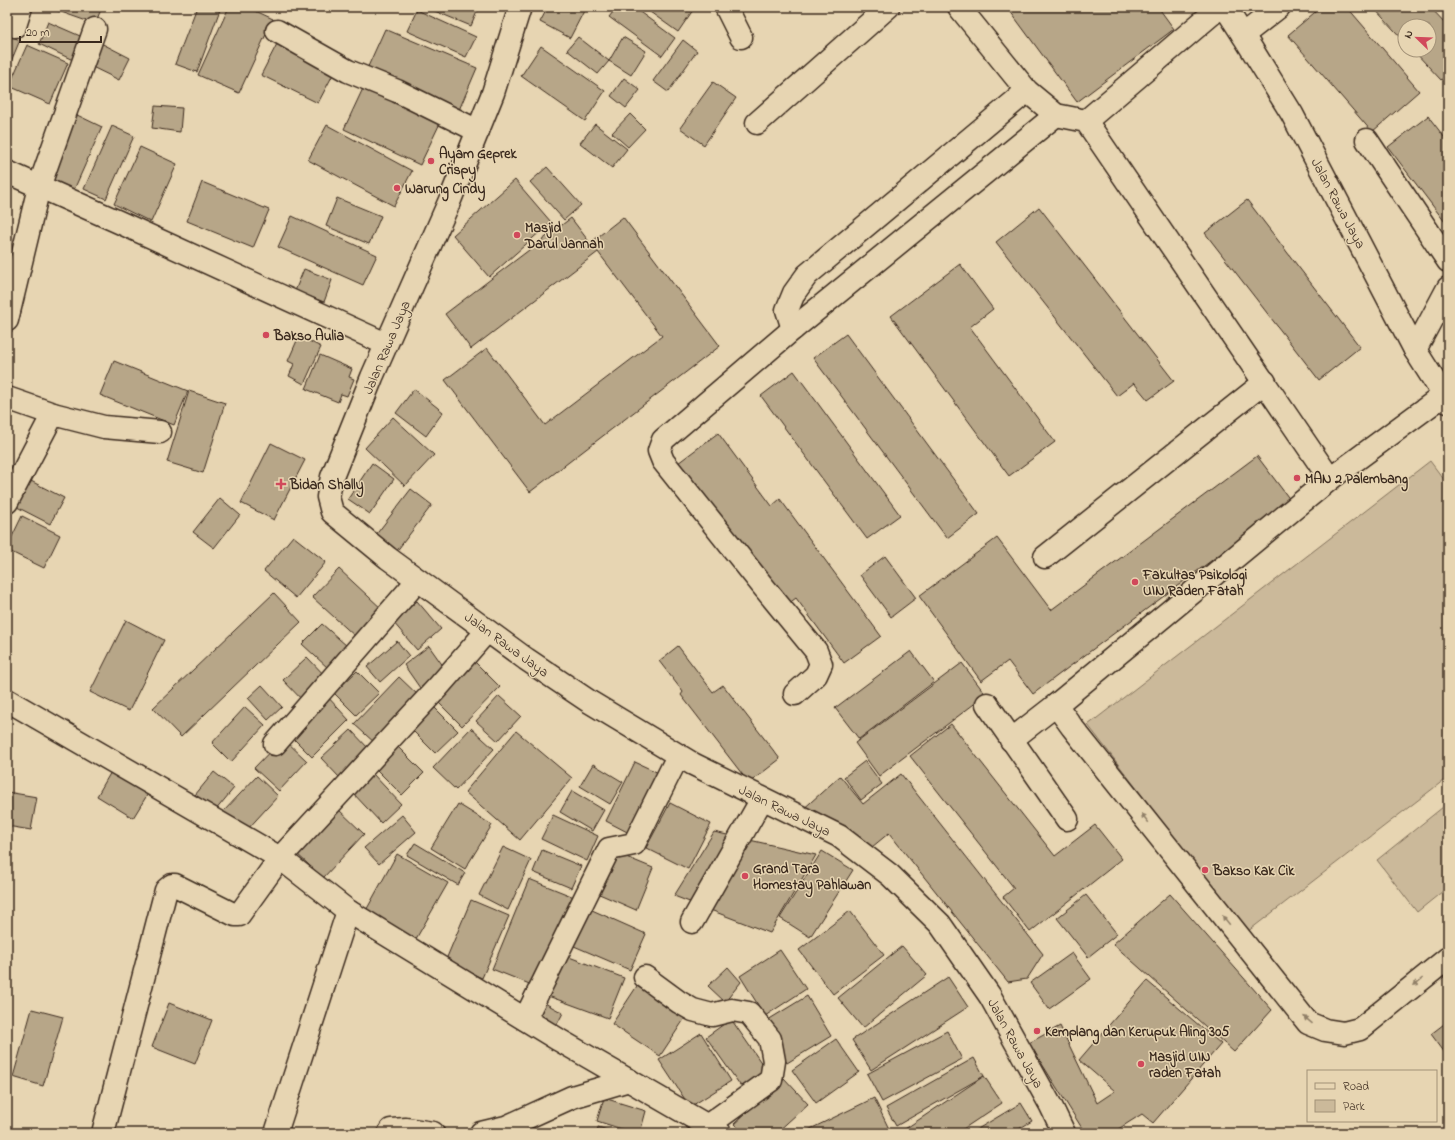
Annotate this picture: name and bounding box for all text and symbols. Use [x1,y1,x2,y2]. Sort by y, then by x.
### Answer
scale bar [20,18,101,44]
north arrow [1397,18,1437,58]
text: 20 m [26,24,49,42]
text: N [1400,28,1418,41]
place label: Ayam Geprek Crispy [439,144,518,183]
street label: Jalan Rawa Jaya [1304,155,1370,253]
marker: Ayam Geprek Crispy [426,156,436,166]
place label: Warung Cindy [405,179,485,202]
marker: Warung Cindy [392,183,402,193]
place label: Masjid Darul Jannah [524,218,604,255]
marker: Masjid Darul Jannah [512,230,522,240]
street label: Jalan Rawa Jaya [358,297,418,398]
place label: Bakso Aulia [273,326,344,347]
marker: Bakso Aulia [261,330,271,340]
place label: MAN 2 Palembang [1305,469,1409,492]
marker: MAN 2 Palembang [1292,473,1302,483]
place label: Bidan Shally [289,475,364,498]
marker: Bidan Shally [275,478,287,490]
place label: Fakultas Psikologi UIN Raden Fatah [1142,565,1248,602]
marker: Fakultas Psikologi UIN Raden Fatah [1130,577,1140,587]
street label: Jalan Rawa Jaya [459,607,553,684]
street label: Jalan Rawa Jaya [734,780,834,844]
one-way arrow [1140,813,1149,824]
place label: Grand Tara Homestay Pahlawan [753,859,871,898]
place label: Bakso Kak Cik [1212,861,1295,882]
marker: Bakso Kak Cik [1200,865,1210,875]
marker: Grand Tara Homestay Pahlawan [740,871,750,881]
one-way arrow [1222,914,1230,925]
one-way arrow [1412,978,1423,987]
street label: Jalan Rawa Jaya [980,995,1048,1093]
one-way arrow [1303,1016,1313,1025]
place label: Kemplang dan Kerupuk Aling 305 [1045,1022,1229,1045]
marker: Kemplang dan Kerupuk Aling 305 [1032,1026,1042,1036]
place label: Masjid UIN raden Fatah [1149,1047,1221,1084]
marker: Masjid UIN raden Fatah [1136,1059,1146,1069]
legend [1307,1070,1437,1122]
text: Road [1343,1078,1369,1096]
text: Park [1343,1098,1365,1116]

